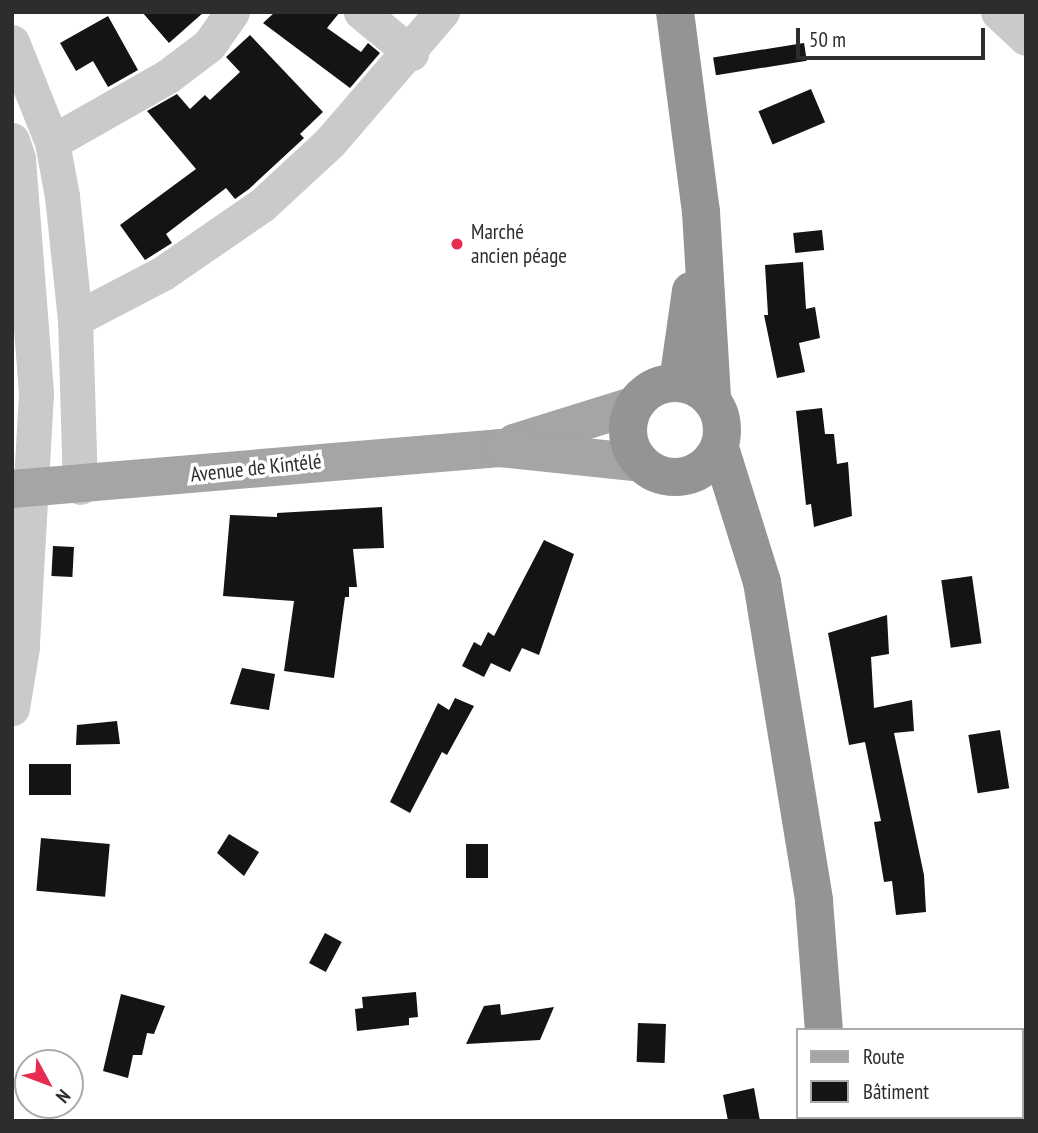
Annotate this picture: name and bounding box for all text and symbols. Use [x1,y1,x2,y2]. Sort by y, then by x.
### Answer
scale bar [800,14,989,58]
text: 50 m [809,26,846,53]
place label: Marché ancien péage [471,219,567,269]
marker: Marché ancien péage [449,236,465,252]
street label: Avenue de Kintélé [189,449,323,487]
legend [796,1028,1024,1119]
text: Route [863,1043,905,1070]
north arrow [14,1049,84,1119]
text: Bâtiment [863,1078,929,1105]
text: N [51,1085,76,1108]

